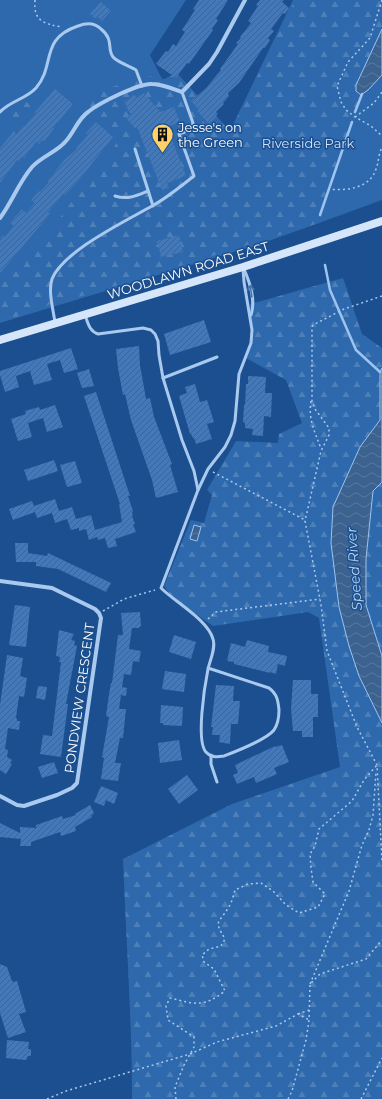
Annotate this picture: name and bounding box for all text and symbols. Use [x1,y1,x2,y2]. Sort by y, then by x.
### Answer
place label: Jesse's on the Green [177,119,243,150]
building icon: Jesse's on the Green [150,121,176,154]
park label: Riverside Park [262,135,354,151]
street label: WOODLAWN ROAD EAST [105,238,271,302]
one-way arrow [247,285,255,298]
water label: Speed River [342,526,366,611]
street label: PONDVIEW CRESCENT [61,621,98,774]

